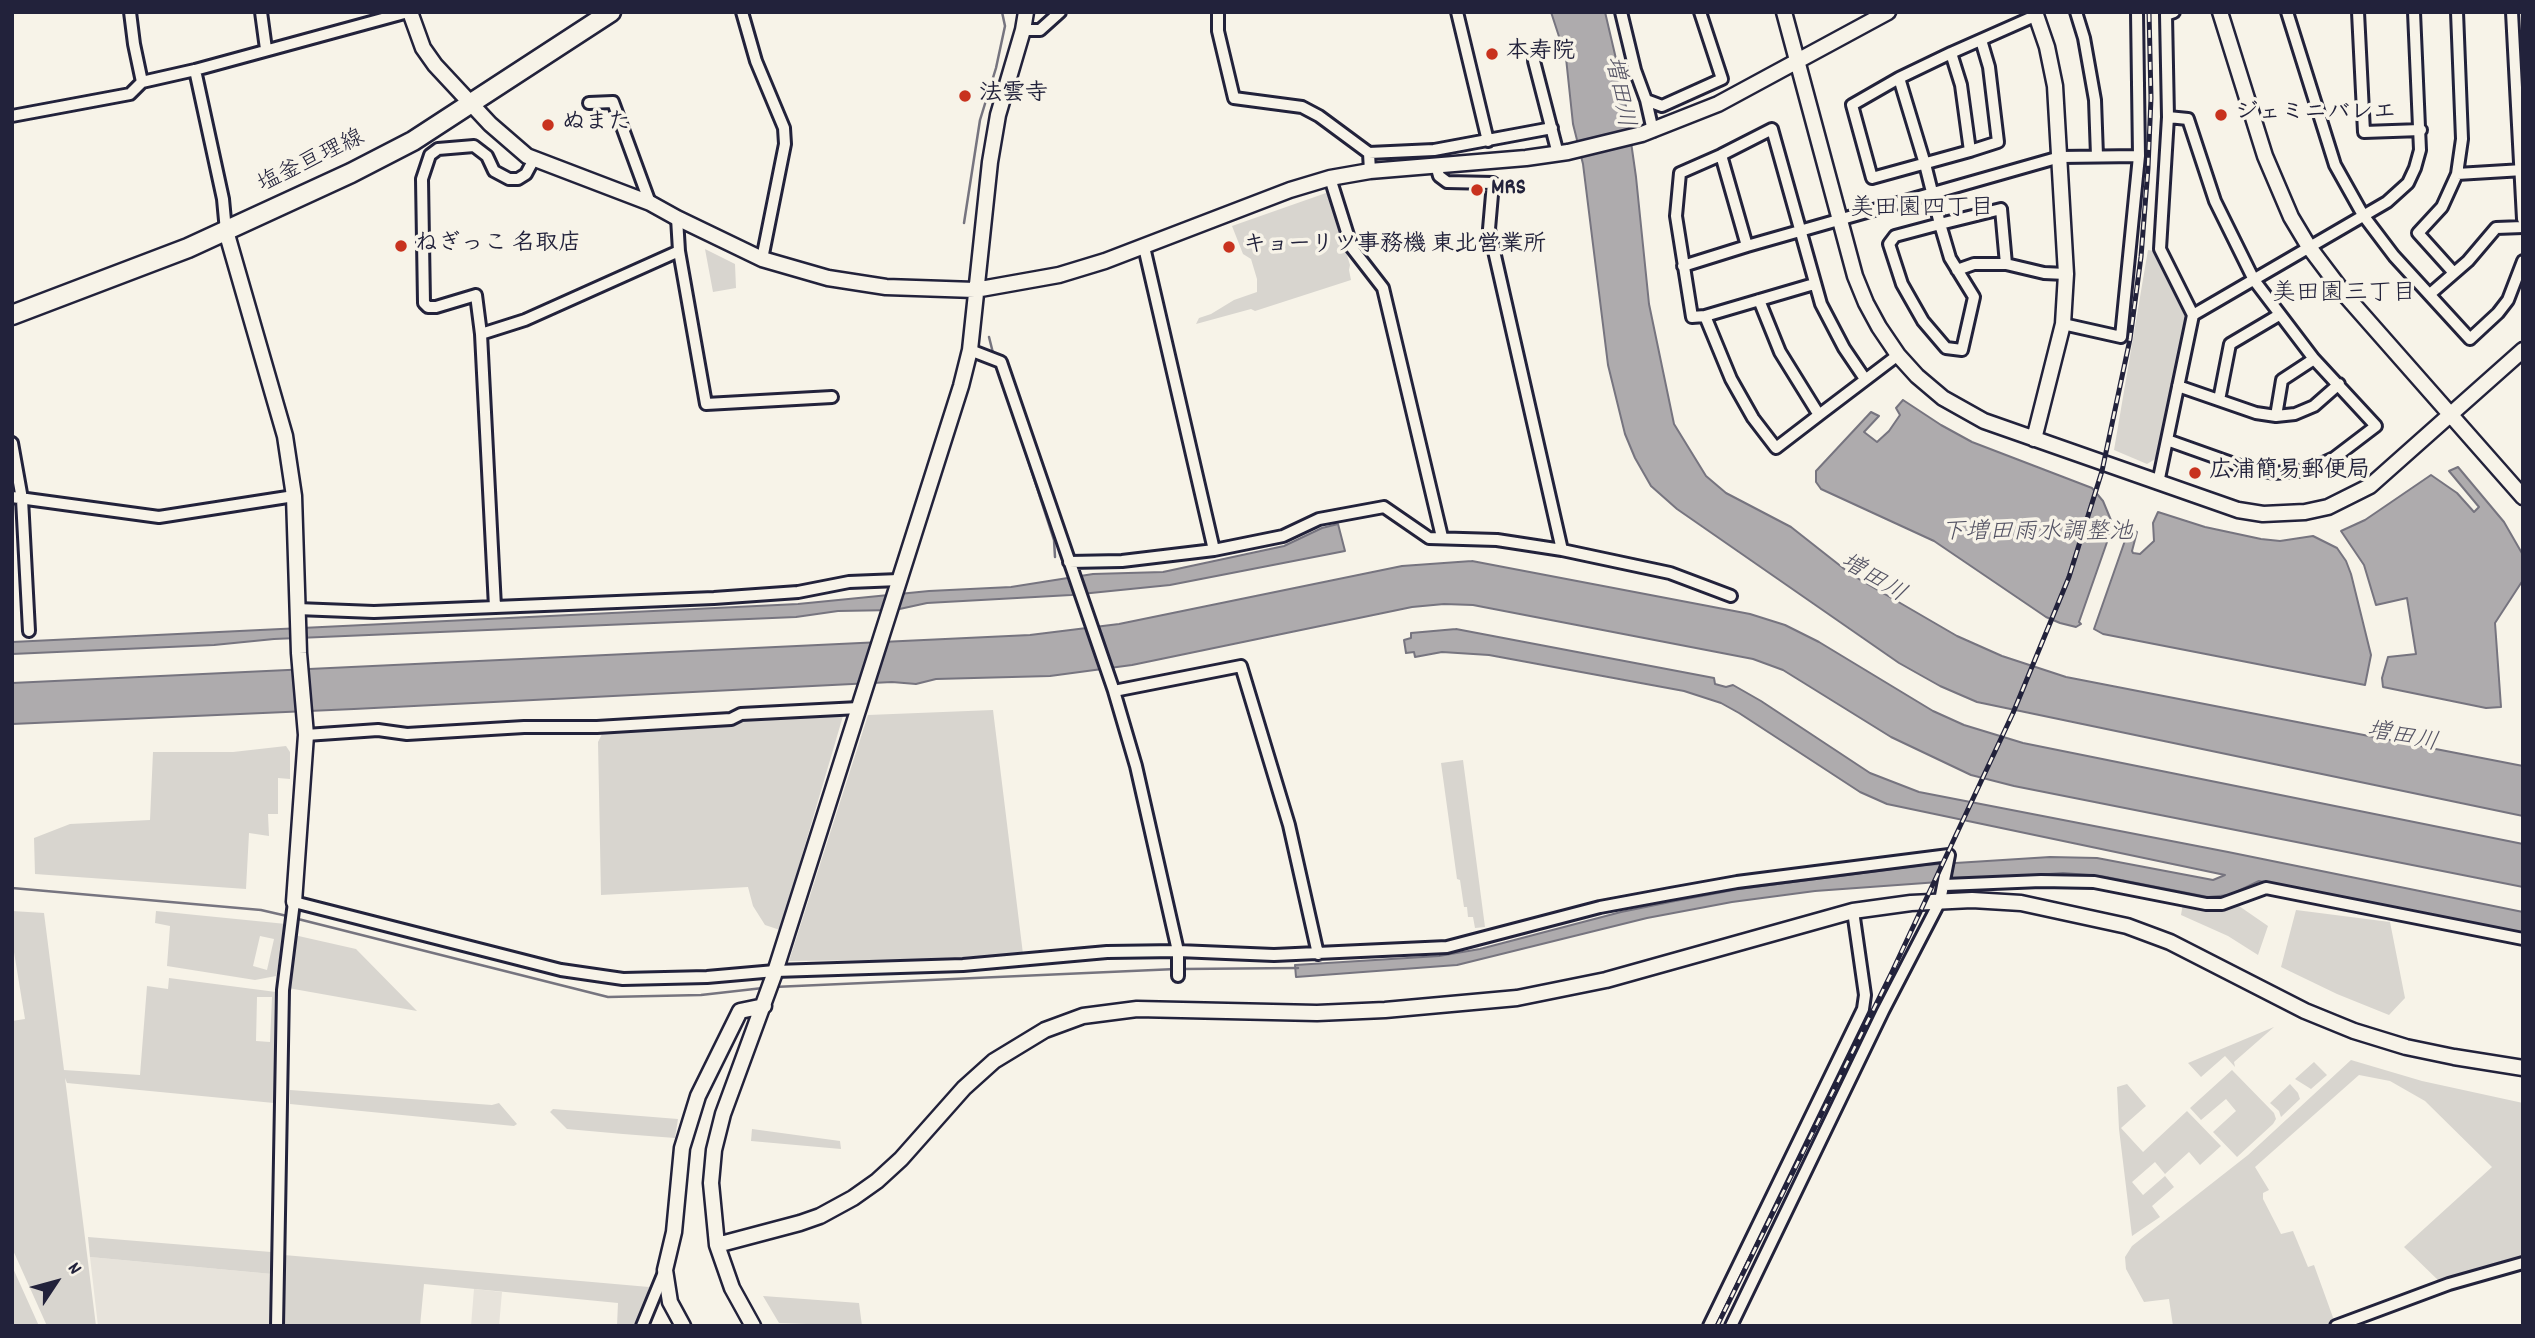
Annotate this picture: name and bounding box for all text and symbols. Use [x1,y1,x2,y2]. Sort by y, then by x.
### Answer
place label: 本寿院 [1506,40,1575,68]
marker: 本寿院 [1484,46,1500,62]
water label: 増田川 [1596,54,1638,130]
place label: 法雲寺 [979,82,1048,110]
marker: 法雲寺 [957,88,973,104]
place label: ジェミニバレエ [2235,101,2396,129]
marker: ジェミニバレエ [2213,107,2229,123]
place label: ぬまた [562,111,631,139]
marker: ぬまた [540,117,556,133]
street label: 塩釜亘理線 [254,125,370,201]
place label: MRS [1491,176,1526,204]
marker: MRS [1469,182,1485,198]
district label: 美田園四丁目 [1850,197,1994,225]
place label: ねぎっこ 名取店 [415,232,581,260]
place label: キョーリツ事務機 東北営業所 [1243,233,1546,261]
marker: ねぎっこ 名取店 [393,238,409,254]
marker: キョーリツ事務機 東北営業所 [1221,239,1237,255]
district label: 美田園三丁目 [2272,282,2416,310]
place label: 広浦簡易郵便局 [2209,459,2370,487]
marker: 広浦簡易郵便局 [2187,465,2203,481]
water label: 下増田雨水調整池 [1941,521,2133,549]
water label: 増田川 [1834,549,1910,611]
water label: 増田川 [2364,718,2440,760]
north arrow [21,1247,91,1317]
text: N [60,1258,87,1281]

